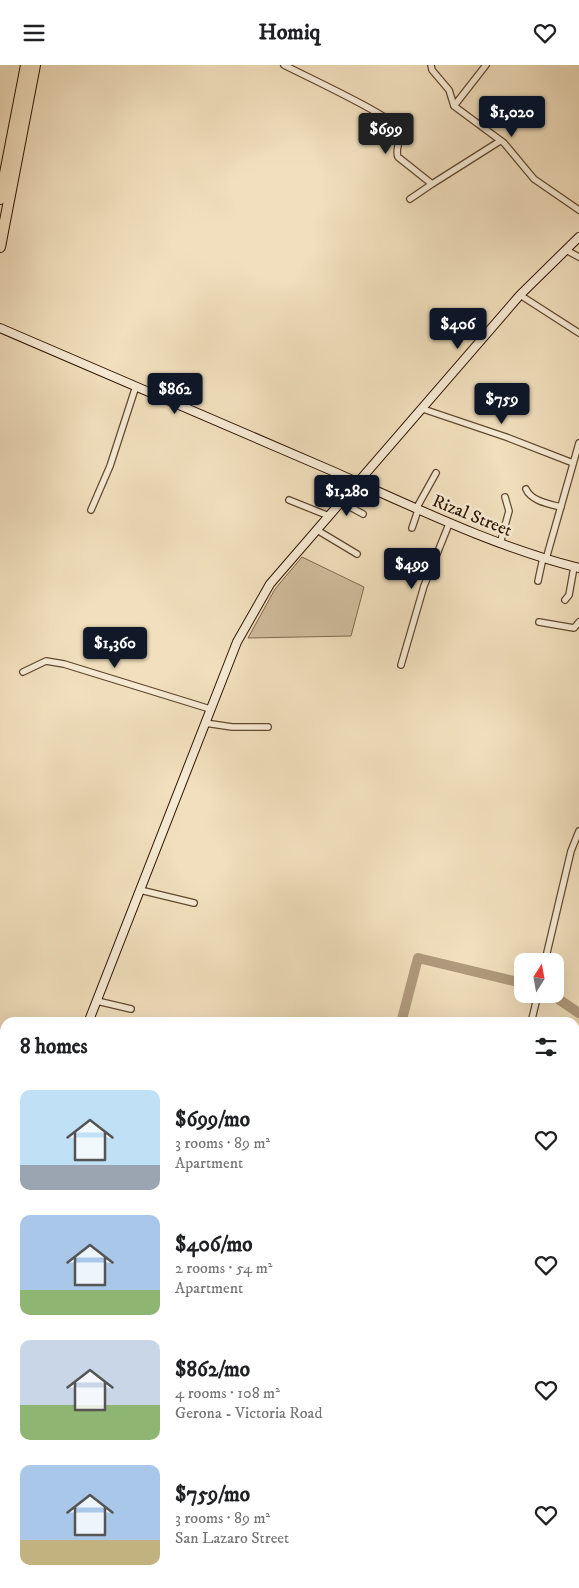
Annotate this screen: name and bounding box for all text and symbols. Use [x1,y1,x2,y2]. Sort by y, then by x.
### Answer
icon: menu [20,19,48,47]
text: Homiq [259,19,320,46]
icon: heart [531,19,559,47]
pin: $1,020 [471,95,553,138]
text: $1,020 [490,102,534,122]
pin: $699 [356,113,416,155]
text: $699 [369,119,403,139]
pin: $406 [428,307,488,350]
text: $406 [441,314,475,334]
pin: $862 [145,373,205,415]
text: $862 [159,379,191,399]
pin: $759 [472,383,532,425]
text: $759 [485,389,519,409]
pin: $1,280 [306,475,388,517]
text: $1,280 [325,481,369,501]
street label: Rizal Street [429,490,515,542]
pin: $499 [382,547,442,590]
text: $499 [395,554,429,574]
pin: $1,360 [74,627,156,669]
text: $1,360 [94,633,136,653]
north arrow [514,953,564,1003]
map controls [514,953,564,1003]
icon: filters [532,1033,560,1061]
text: 8 homes [20,1034,88,1060]
text: $699/mo [175,1107,250,1133]
icon: home [60,1110,120,1170]
icon: heart [532,1126,560,1154]
text: 3 rooms · 89 m² [175,1133,270,1153]
text: Apartment [175,1153,243,1173]
text: $406/mo [175,1232,252,1258]
icon: home [60,1235,120,1295]
icon: heart [532,1251,560,1279]
text: 2 rooms · 54 m² [175,1258,272,1278]
text: Apartment [175,1278,243,1298]
text: $862/mo [175,1357,250,1383]
icon: home [60,1360,120,1420]
icon: heart [532,1376,560,1404]
text: 4 rooms · 108 m² [175,1383,280,1403]
text: Gerona - Victoria Road [175,1403,322,1423]
text: $759/mo [175,1482,250,1508]
icon: home [60,1485,120,1545]
icon: heart [532,1501,560,1529]
text: 3 rooms · 89 m² [175,1508,270,1528]
text: San Lazaro Street [175,1528,289,1548]

